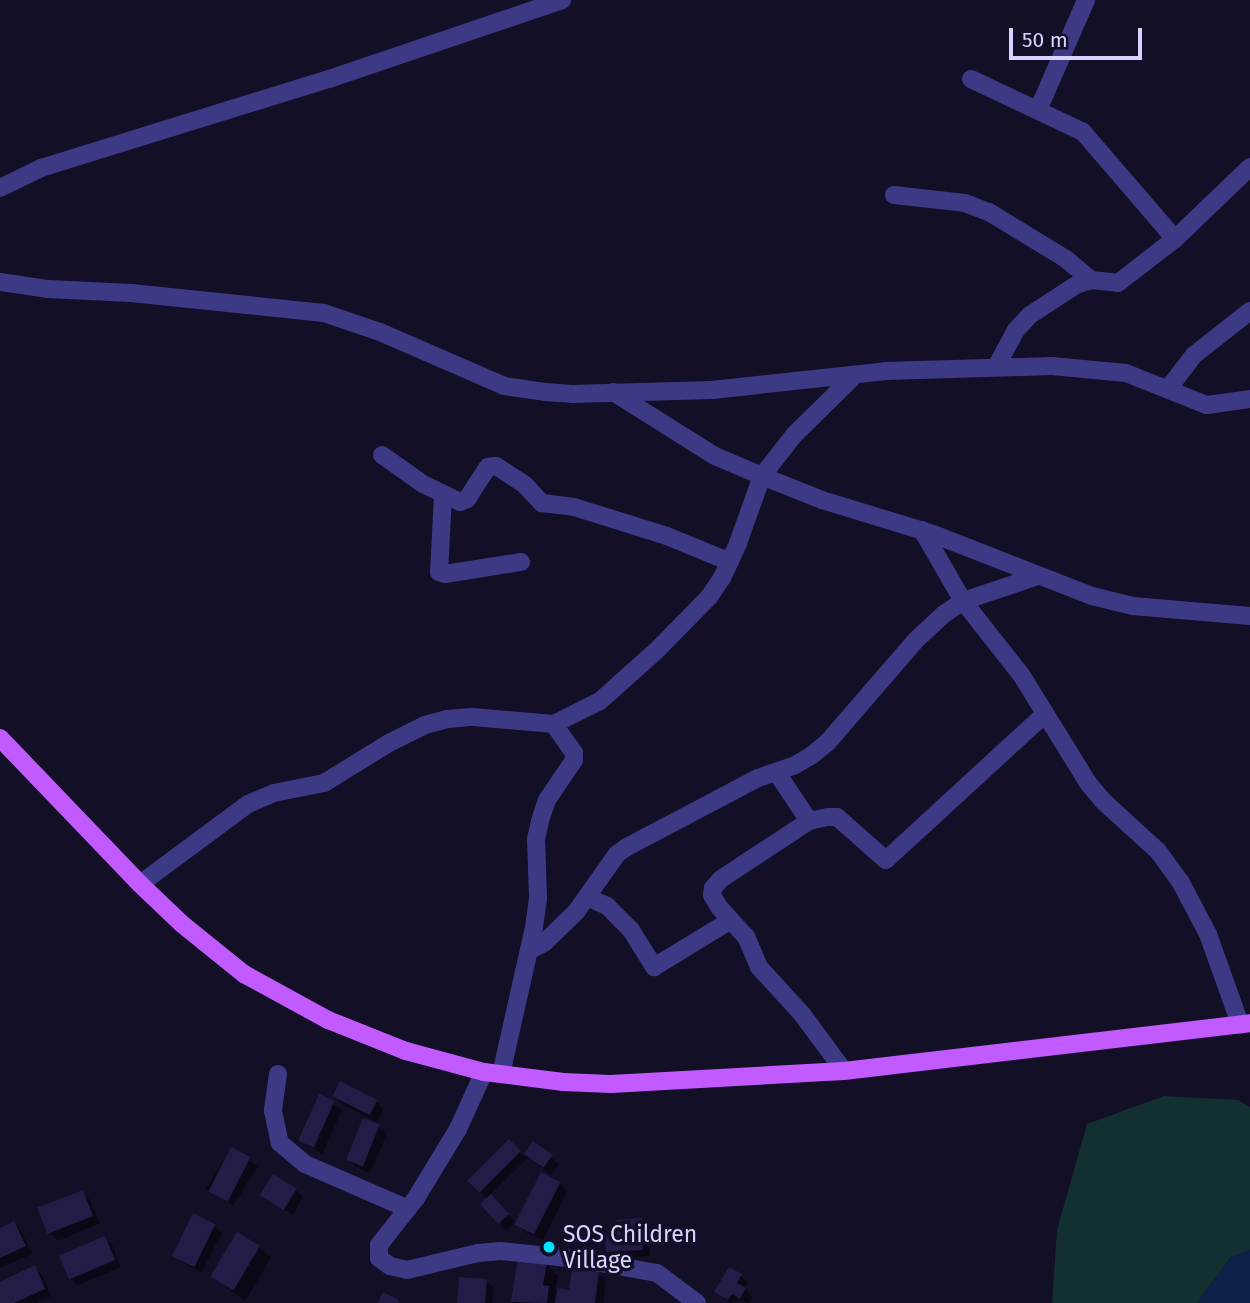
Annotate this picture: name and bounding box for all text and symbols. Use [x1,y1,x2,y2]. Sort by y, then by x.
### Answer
scale bar [1012,14,1145,58]
text: 50 m [1022,27,1068,53]
place label: SOS Children Village [563,1220,697,1274]
marker: SOS Children Village [541,1239,557,1255]

